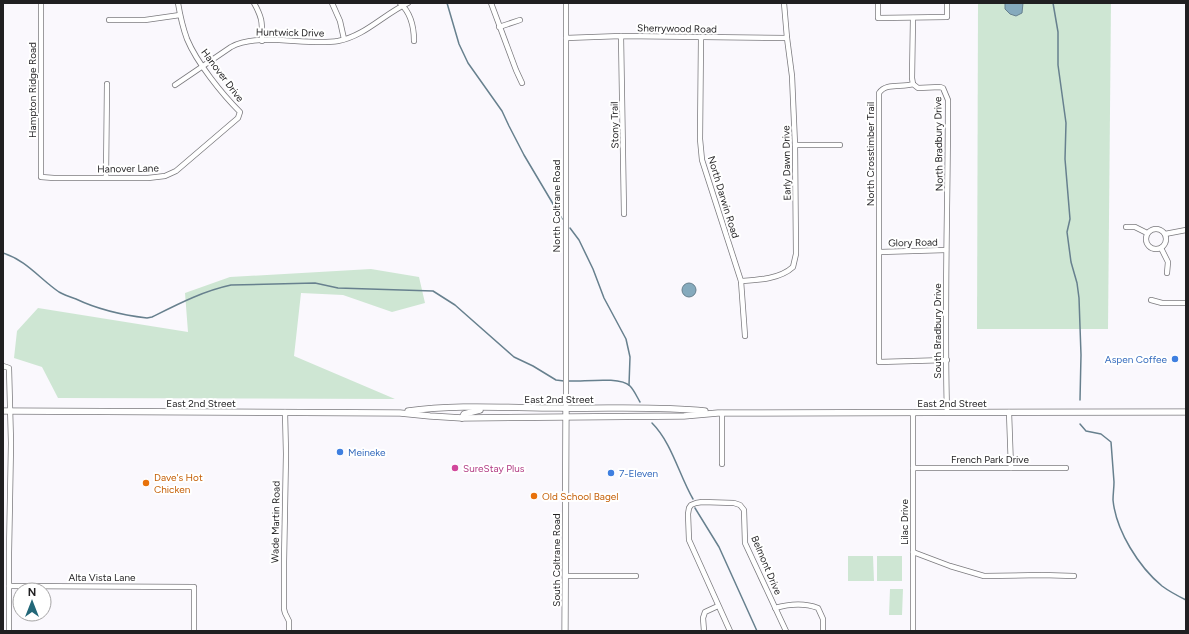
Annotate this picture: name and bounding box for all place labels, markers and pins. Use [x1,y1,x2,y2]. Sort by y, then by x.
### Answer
place label: Aspen Coffee [1105,353,1168,366]
marker: Aspen Coffee [1170,354,1180,364]
place label: Meineke [348,446,386,459]
marker: Meineke [335,447,345,457]
place label: SureStay Plus [463,462,525,475]
marker: SureStay Plus [450,463,460,473]
place label: 7-Eleven [619,467,659,480]
marker: 7-Eleven [606,468,616,478]
place label: Dave's Hot Chicken [154,471,203,496]
marker: Dave's Hot Chicken [141,478,151,488]
place label: Old School Bagel [542,490,618,503]
marker: Old School Bagel [529,491,539,501]

